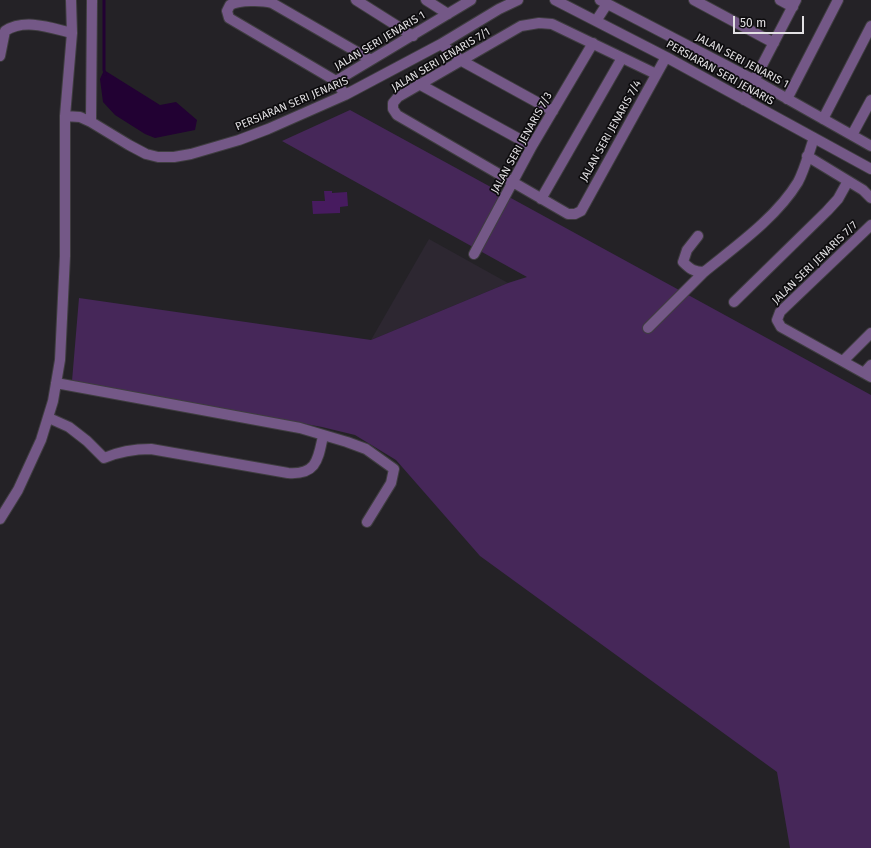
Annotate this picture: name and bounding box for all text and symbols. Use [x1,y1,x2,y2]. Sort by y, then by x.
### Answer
scale bar [735,8,806,34]
street label: JALAN SERI JENARIS 1 [332,9,428,73]
text: 50 m [740,16,766,30]
street label: JALAN SERI JENARIS 7/1 [389,25,493,95]
street label: JALAN SERI JENARIS 1 [693,31,791,91]
street label: PERSIARAN SERI JENARIS [664,38,776,108]
street label: PERSIARAN SERI JENARIS [234,74,350,134]
street label: JALAN SERI JENARIS 7/4 [578,78,644,184]
street label: JALAN SERI JENARIS 7/3 [489,90,555,196]
street label: JALAN SERI JENARIS 7/7 [770,219,860,307]

